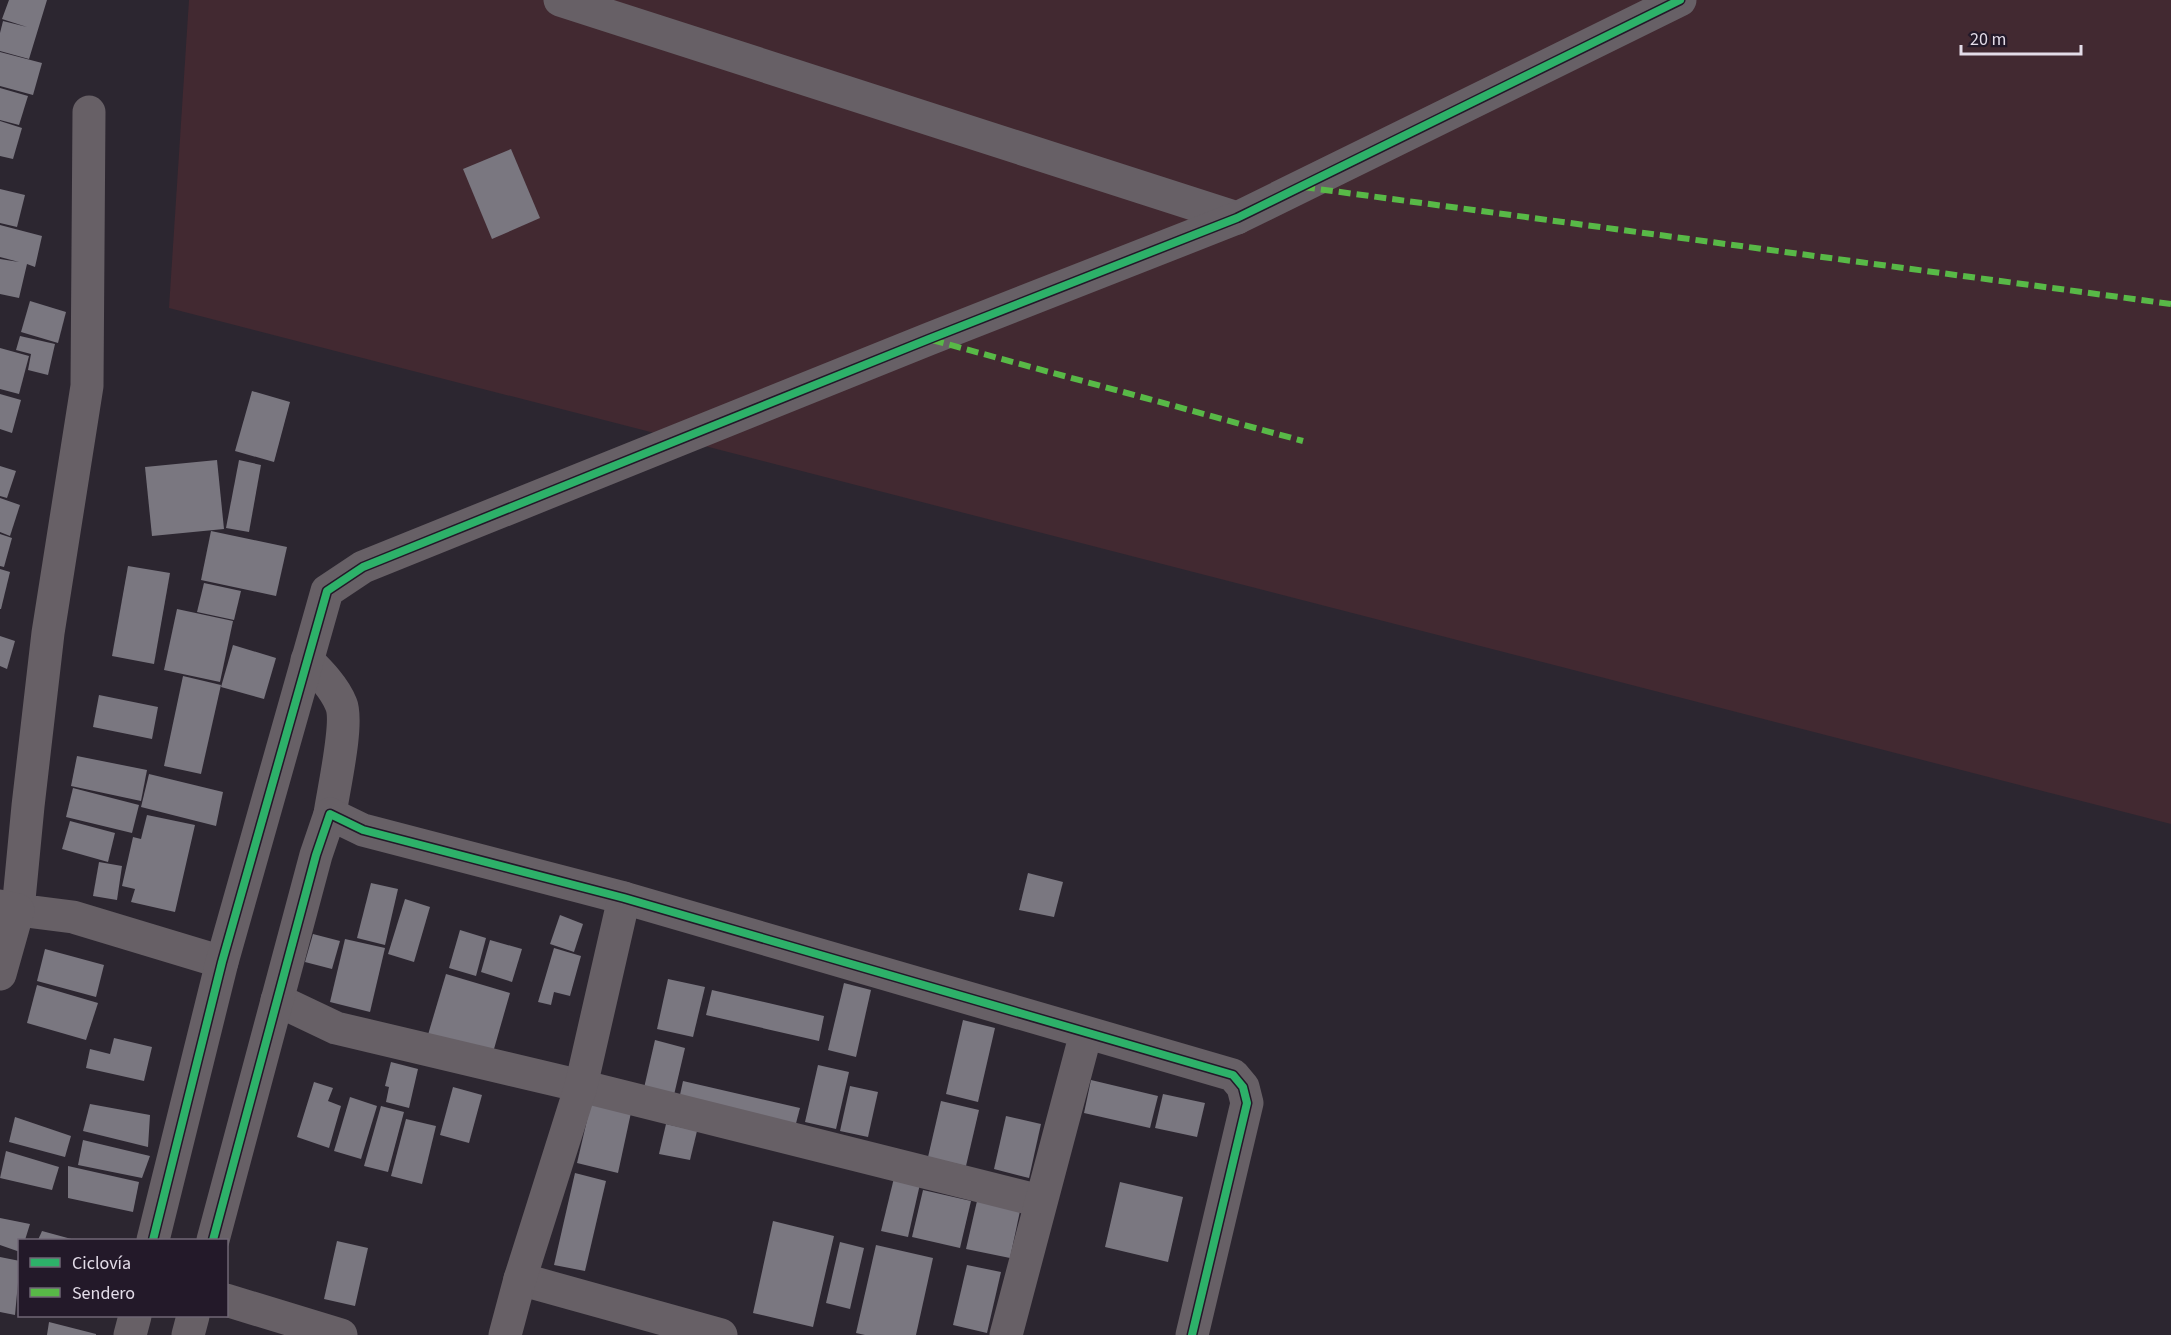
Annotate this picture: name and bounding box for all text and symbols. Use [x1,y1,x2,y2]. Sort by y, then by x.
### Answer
scale bar [1961,18,2081,56]
text: 20 m [1970,27,2006,52]
legend [18,1239,228,1317]
text: Ciclovía [72,1251,131,1276]
text: Sendero [72,1281,135,1306]

